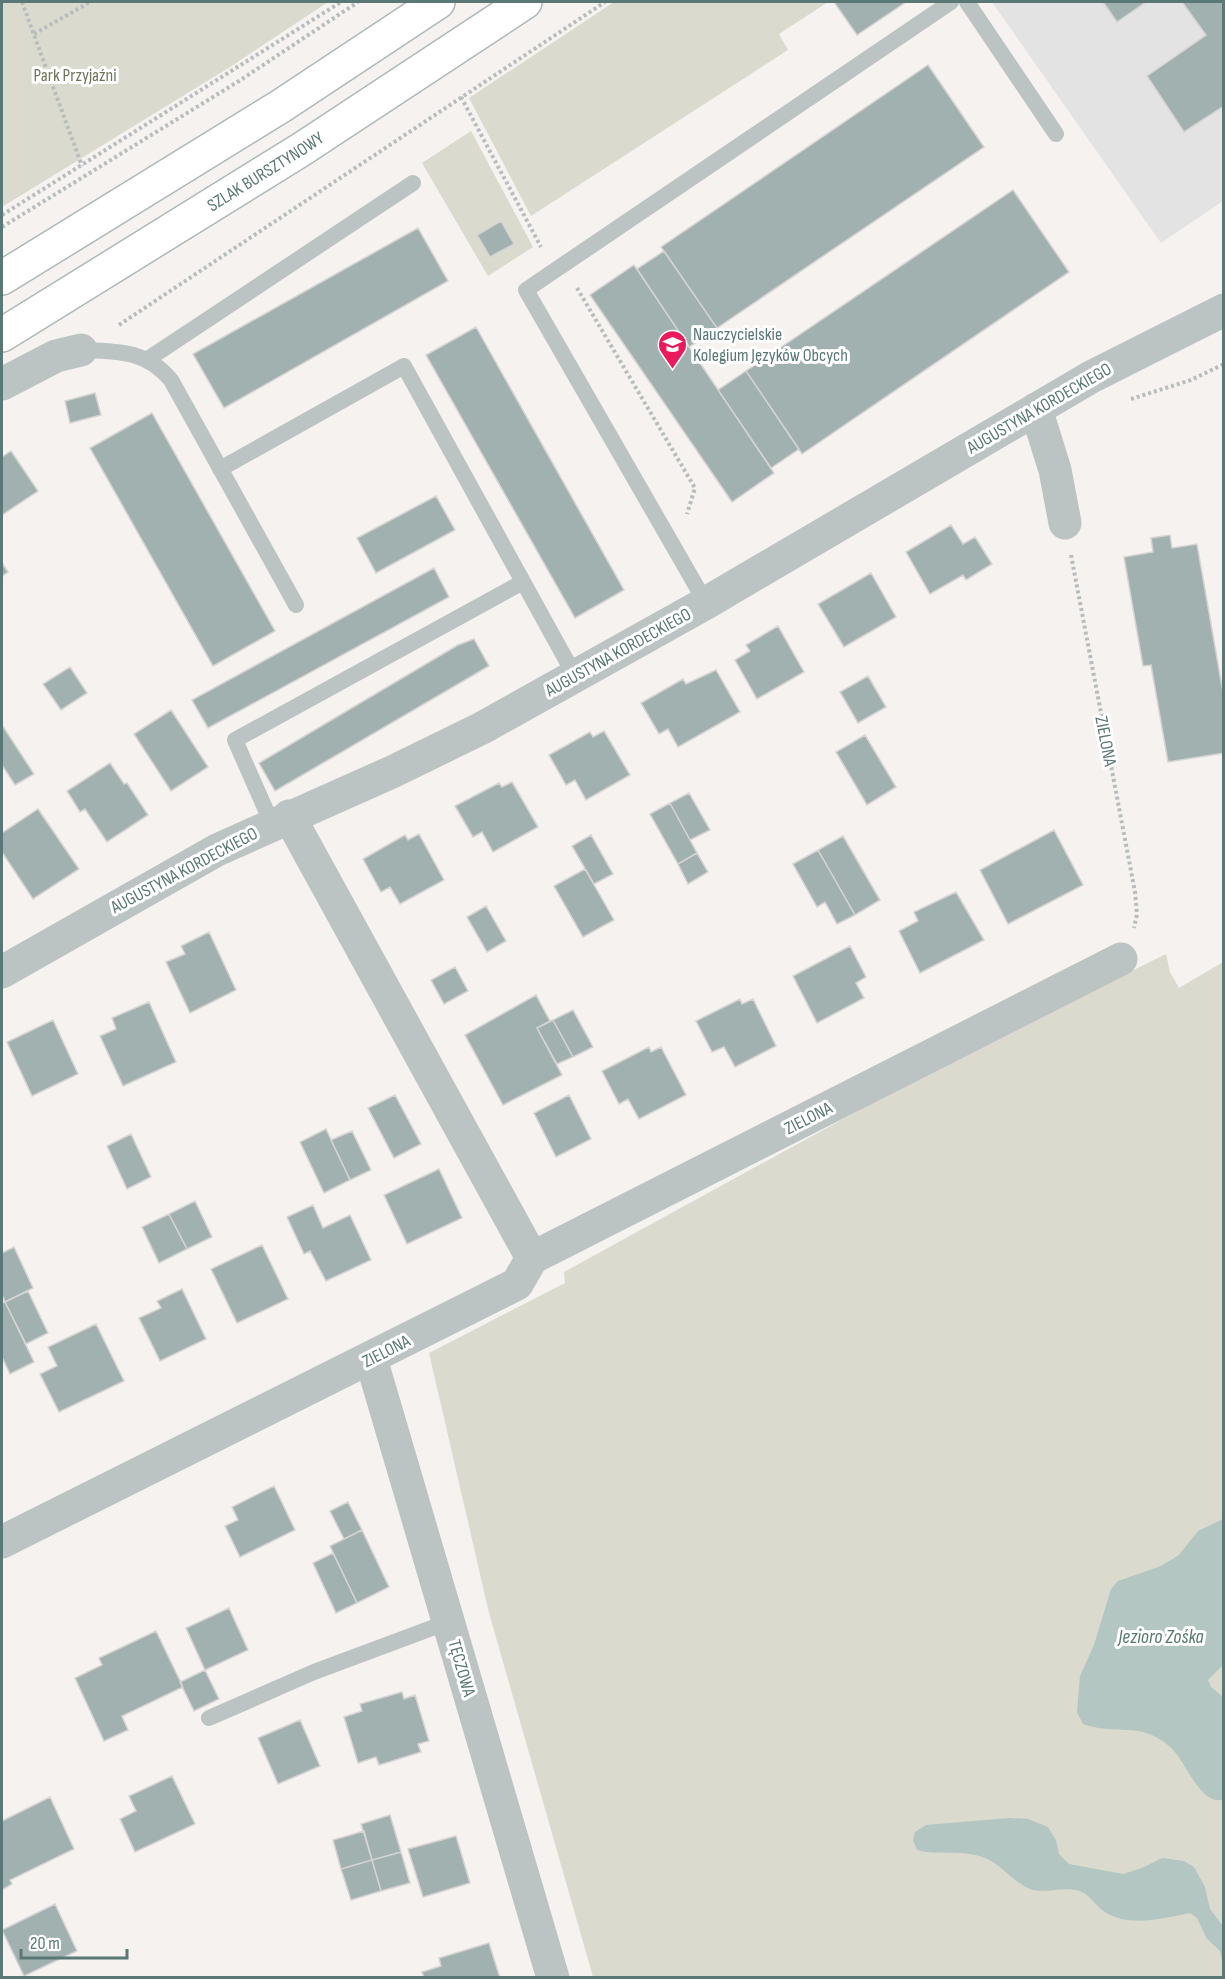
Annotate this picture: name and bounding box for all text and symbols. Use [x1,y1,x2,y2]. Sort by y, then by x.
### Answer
park label: Park Przyjaźni [33,65,117,86]
street label: SZLAK BURSZTYNOWY [204,127,328,216]
place label: Nauczycielskie Kolegium Języków Obcych [693,324,848,366]
school or university icon: Nauczycielskie Kolegium Języków Obcych [656,328,688,370]
street label: AUGUSTYNA KORDECKIEGO [962,359,1115,459]
street label: AUGUSTYNA KORDECKIEGO [541,604,695,702]
street label: ZIELONA [1090,714,1121,768]
street label: AUGUSTYNA KORDECKIEGO [106,823,261,918]
street label: ZIELONA [781,1097,836,1139]
street label: ZIELONA [359,1330,414,1372]
water label: Jezioro Zośka [1117,1625,1204,1649]
street label: TĘCZOWA [443,1637,480,1699]
scale bar [21,1922,128,1960]
text: 20 m [30,1933,60,1954]

